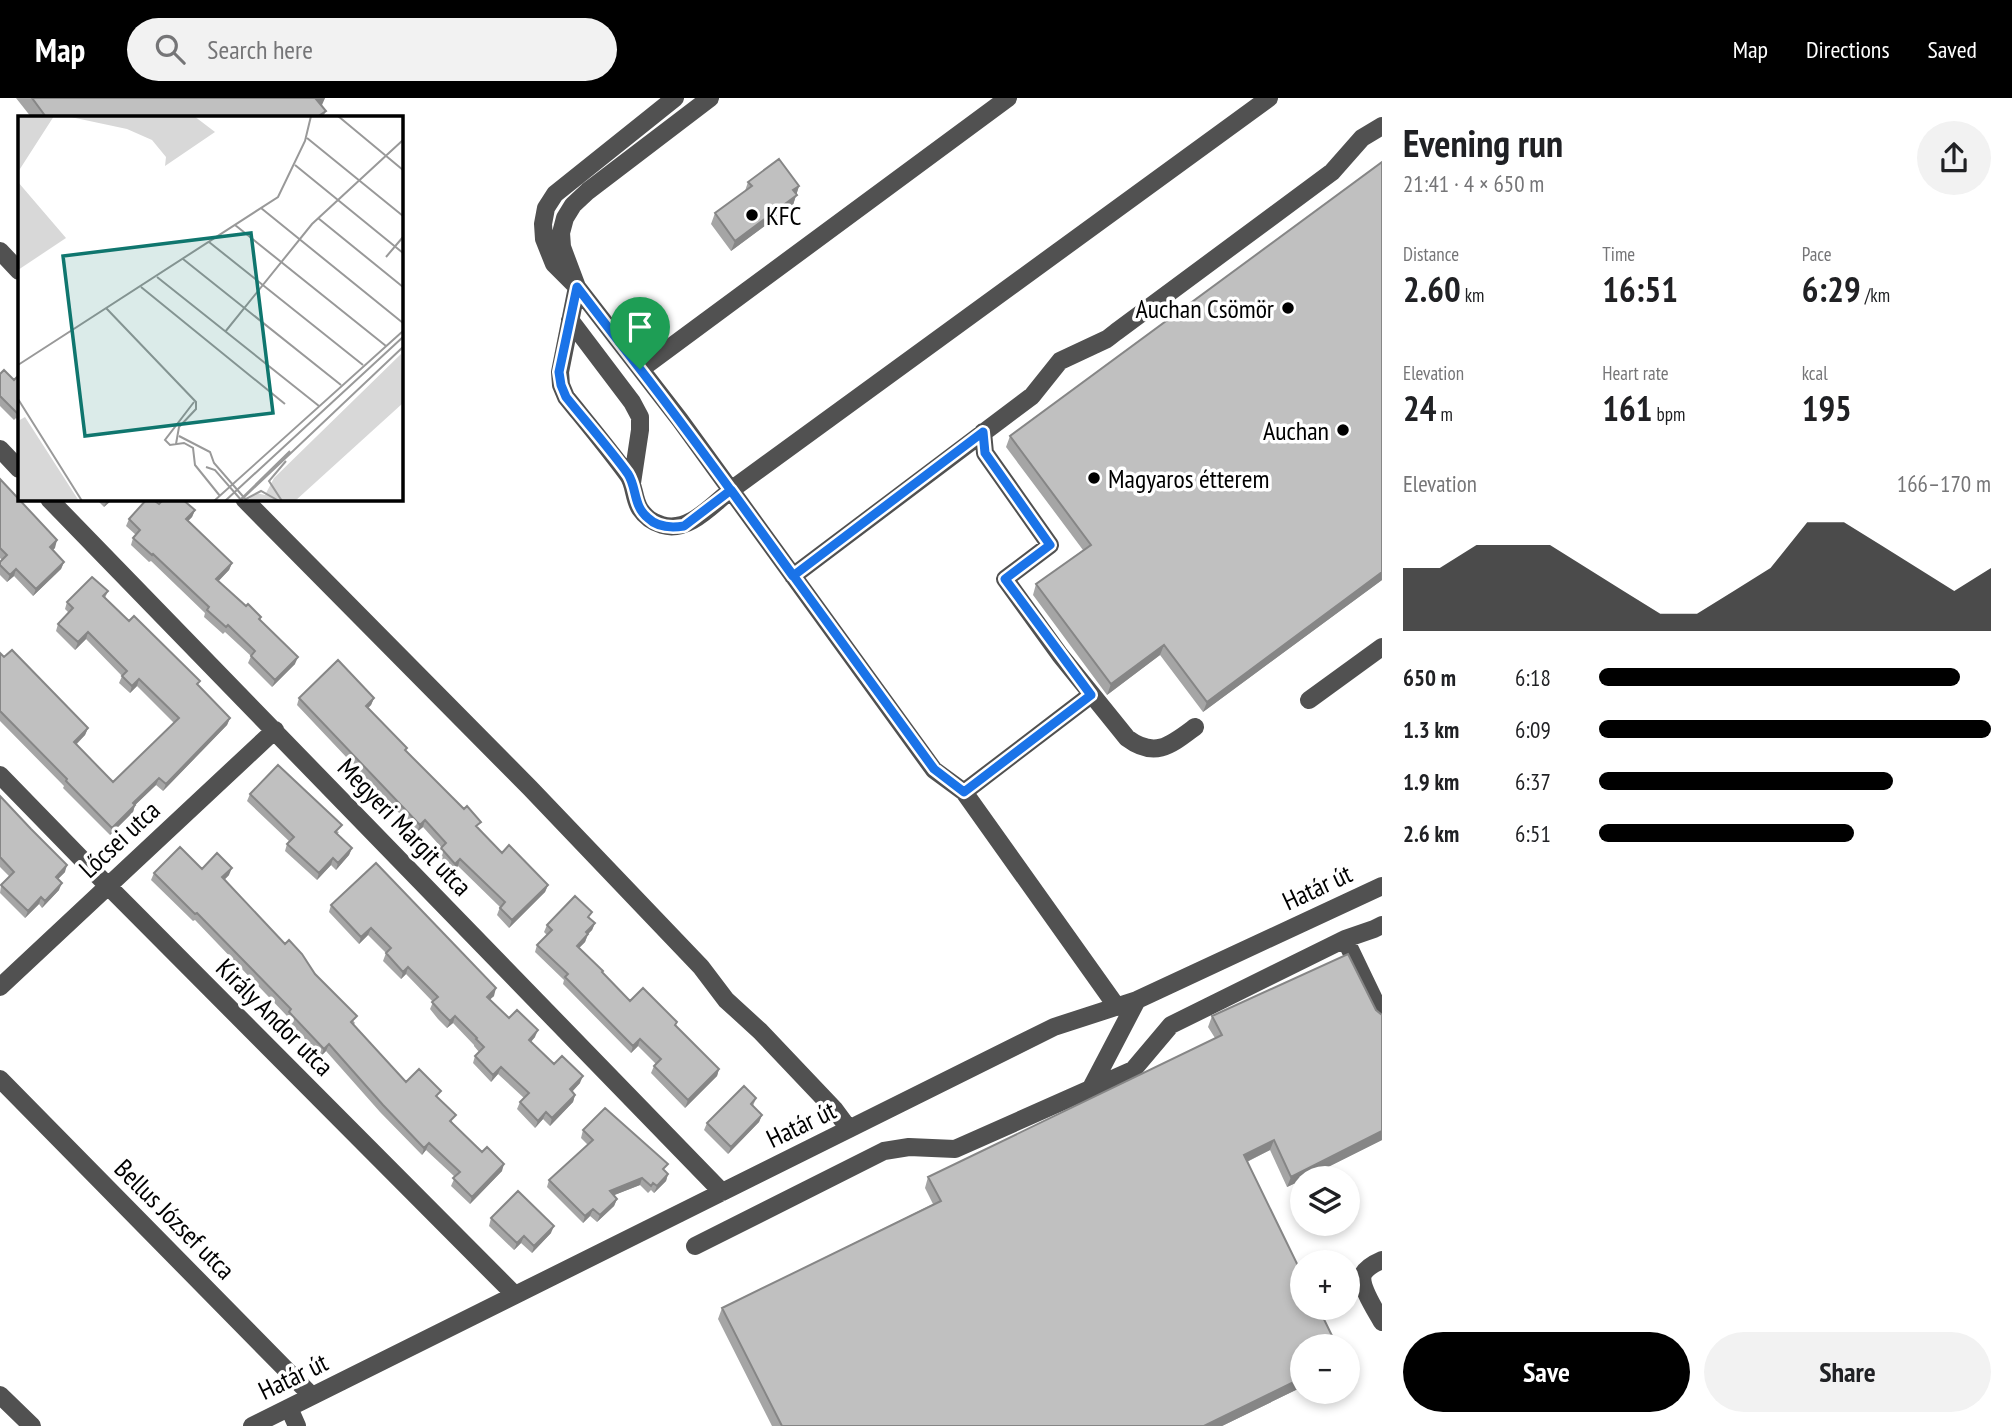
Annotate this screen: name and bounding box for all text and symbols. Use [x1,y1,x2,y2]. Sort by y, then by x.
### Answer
search box [127,18,617,81]
text: Map [35,28,85,71]
icon: search [151,30,189,68]
text: Search here [207,33,313,66]
text: Map [1733,34,1768,65]
text: Directions [1806,34,1890,65]
text: Saved [1928,34,1977,65]
inset map [18,116,402,500]
text: Evening run [1403,118,1563,167]
button: share [1917,121,1991,195]
text: 21:41 · 4 × 650 m [1403,169,1544,198]
place label: KFC [766,199,802,232]
marker: KFC [744,207,760,223]
text: Distance [1403,242,1459,266]
text: Time [1602,242,1635,266]
text: Pace [1802,242,1832,266]
text: 2.60 [1403,266,1461,312]
text: 16:51 [1602,266,1678,312]
text: 6:29 [1802,266,1861,312]
text: km [1461,283,1484,307]
text: /km [1861,283,1890,307]
place label: Auchan Csömör [1136,292,1274,325]
pin [610,297,670,369]
marker: Auchan Csömör [1280,300,1296,316]
icon: arrive [621,308,659,346]
text: Elevation [1403,361,1464,385]
text: Heart rate [1602,361,1669,385]
text: kcal [1802,361,1828,385]
text: 24 [1403,385,1436,431]
text: 161 [1602,385,1653,431]
text: 195 [1802,385,1852,431]
text: m [1436,402,1453,426]
text: bpm [1653,402,1685,426]
place label: Auchan [1263,414,1329,447]
marker: Auchan [1335,422,1351,438]
place label: Magyaros étterem [1108,462,1269,495]
text: Elevation [1403,469,1477,498]
text: 166–170 m [1897,469,1991,498]
marker: Magyaros étterem [1086,470,1102,486]
text: 650 m [1403,663,1456,692]
text: 6:18 [1515,663,1551,692]
text: 1.3 km [1403,715,1459,744]
text: 6:09 [1515,715,1551,744]
street label: Megyeri Margit utca [331,751,479,903]
text: 1.9 km [1403,767,1459,796]
text: 6:37 [1515,767,1551,796]
street label: Lőcsei utca [72,793,166,885]
text: 2.6 km [1403,819,1459,848]
text: 6:51 [1515,819,1551,848]
street label: Határ út [1277,857,1357,917]
street label: Király Andor utca [209,951,341,1083]
street label: Határ út [761,1093,841,1155]
street label: Bellus József utca [108,1152,242,1286]
map controls [1290,1166,1360,1404]
button: layers [1290,1166,1360,1236]
button: + [1290,1250,1360,1320]
button: Save [1403,1332,1690,1412]
button: Share [1704,1332,1991,1412]
button: − [1290,1334,1360,1404]
street label: Határ út [253,1345,333,1407]

